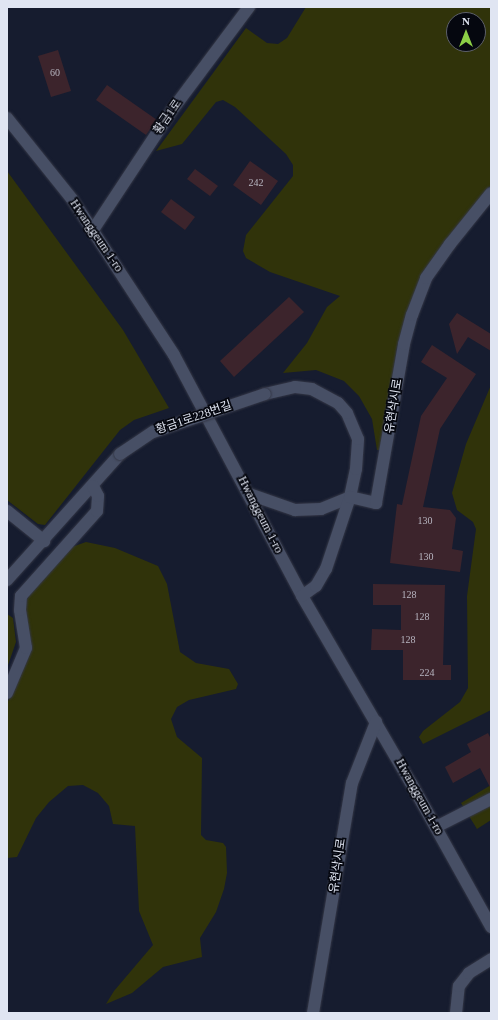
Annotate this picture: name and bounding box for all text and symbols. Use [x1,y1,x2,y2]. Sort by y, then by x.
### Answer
north arrow [446,12,486,52]
text: N [462,15,470,27]
house number: 60 [50,67,60,79]
street label: 황금1로 [151,97,185,137]
house number: 242 [248,177,264,189]
street label: Hwanggeum 1-ro [66,197,126,275]
street label: 유현삭시로 [383,378,405,434]
street label: 황금1로228번길 [154,398,234,438]
street label: Hwanggeum 1-ro [234,474,286,556]
house number: 130 [418,515,432,527]
house number: 130 [418,551,434,563]
house number: 128 [402,589,416,601]
house number: 128 [414,611,430,623]
house number: 128 [400,634,416,646]
house number: 224 [420,667,434,679]
street label: Hwanggeum 1-ro [392,757,446,837]
street label: 유현삭시로 [327,838,349,894]

